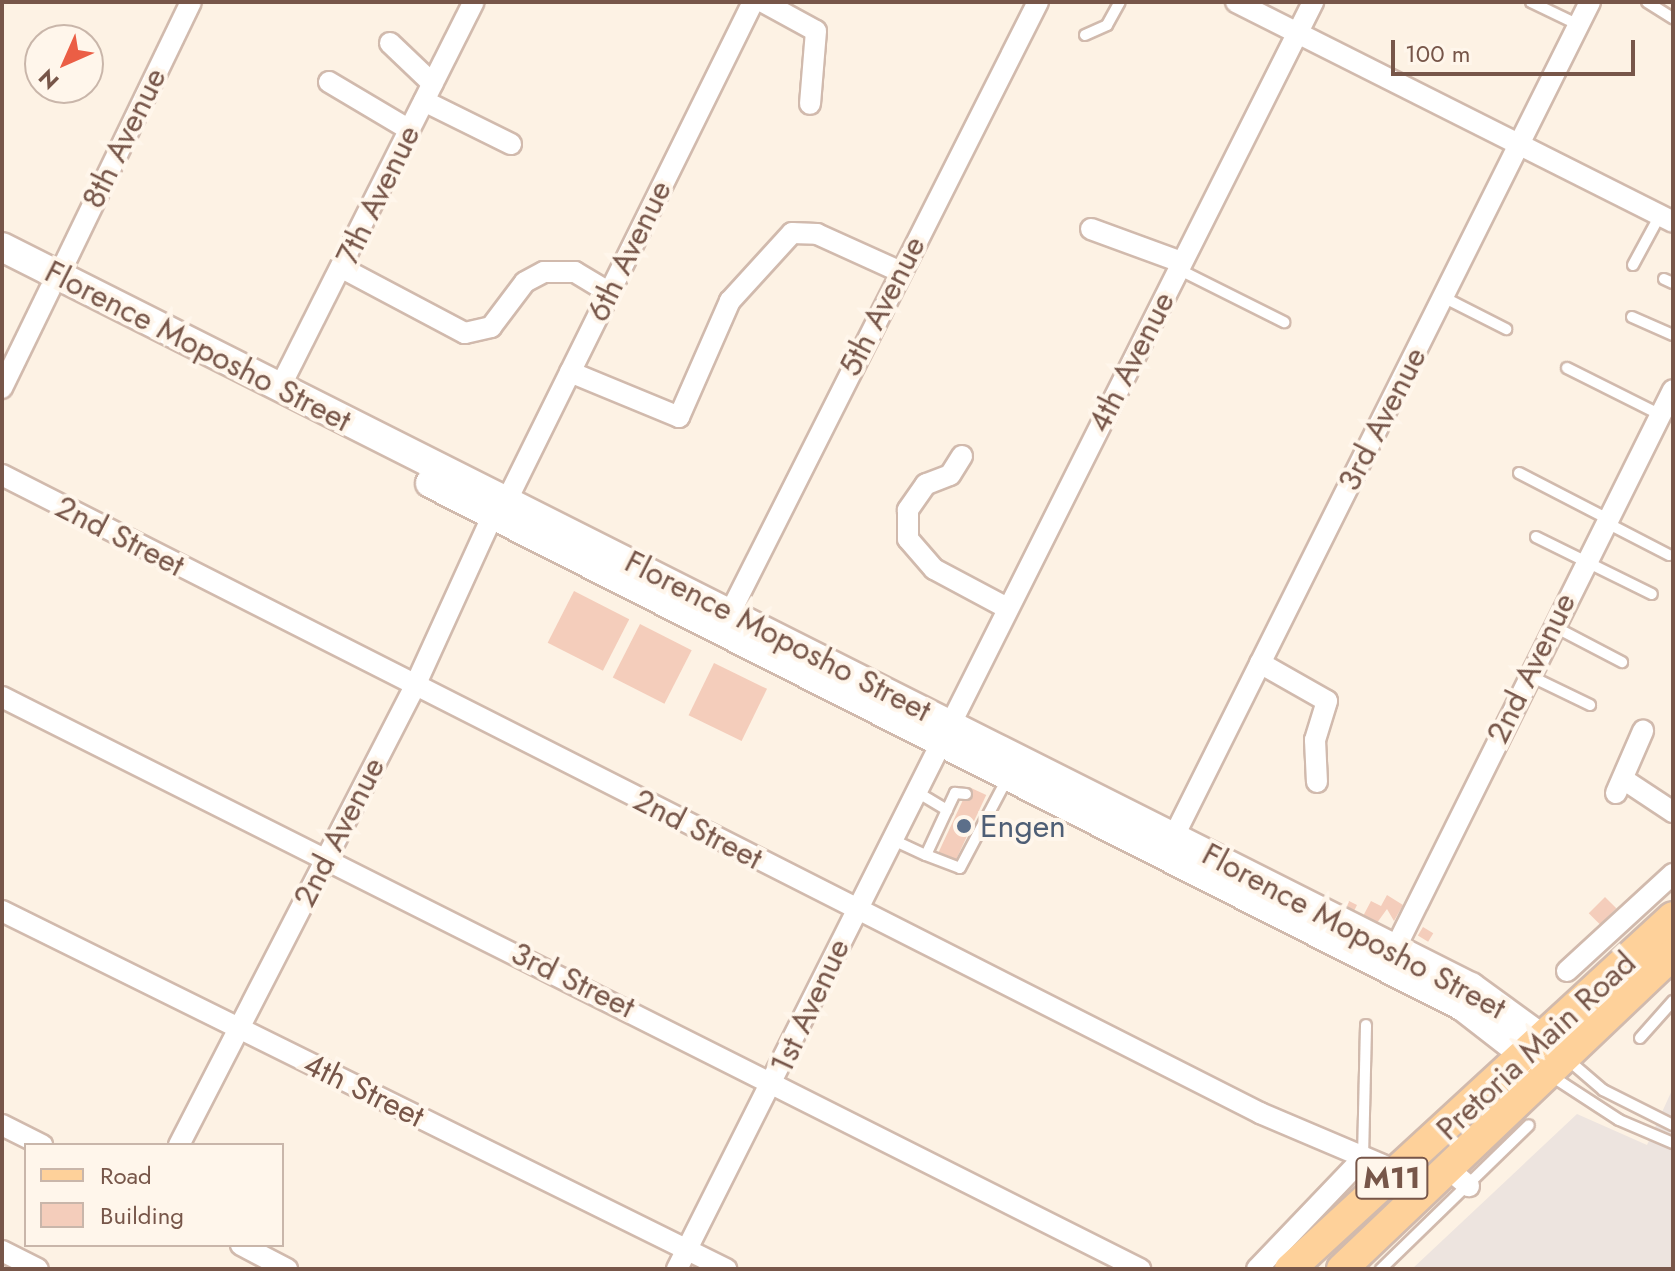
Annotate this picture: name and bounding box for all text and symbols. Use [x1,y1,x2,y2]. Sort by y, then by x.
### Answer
north arrow [24,24,104,104]
scale bar [1395,24,1639,74]
text: 100 m [1405,36,1471,71]
text: N [31,62,66,97]
street label: 8th Avenue [74,62,174,214]
street label: 7th Avenue [328,119,428,271]
street label: 6th Avenue [578,174,680,328]
street label: 5th Avenue [830,230,934,382]
street label: Florence Moposho Street [39,252,357,440]
street label: 4th Avenue [1079,285,1183,439]
street label: 3rd Avenue [1329,341,1435,497]
street label: 2nd Street [49,487,191,585]
street label: Florence Moposho Street [619,542,937,730]
street label: 2nd Avenue [1478,587,1584,749]
street label: 2nd Avenue [285,751,393,913]
street label: 2nd Street [627,780,769,878]
place label: Engen [980,807,1066,845]
marker: Engen [955,817,973,835]
street label: Florence Moposho Street [1196,835,1512,1027]
street label: 1st Avenue [762,933,858,1079]
street label: 3rd Street [505,934,641,1026]
street label: Pretoria Main Road [1428,944,1644,1148]
street label: 4th Street [298,1044,430,1136]
legend [24,1143,284,1247]
road number: M11 [1354,1152,1430,1204]
text: Road [100,1158,152,1193]
text: Building [100,1198,184,1233]

